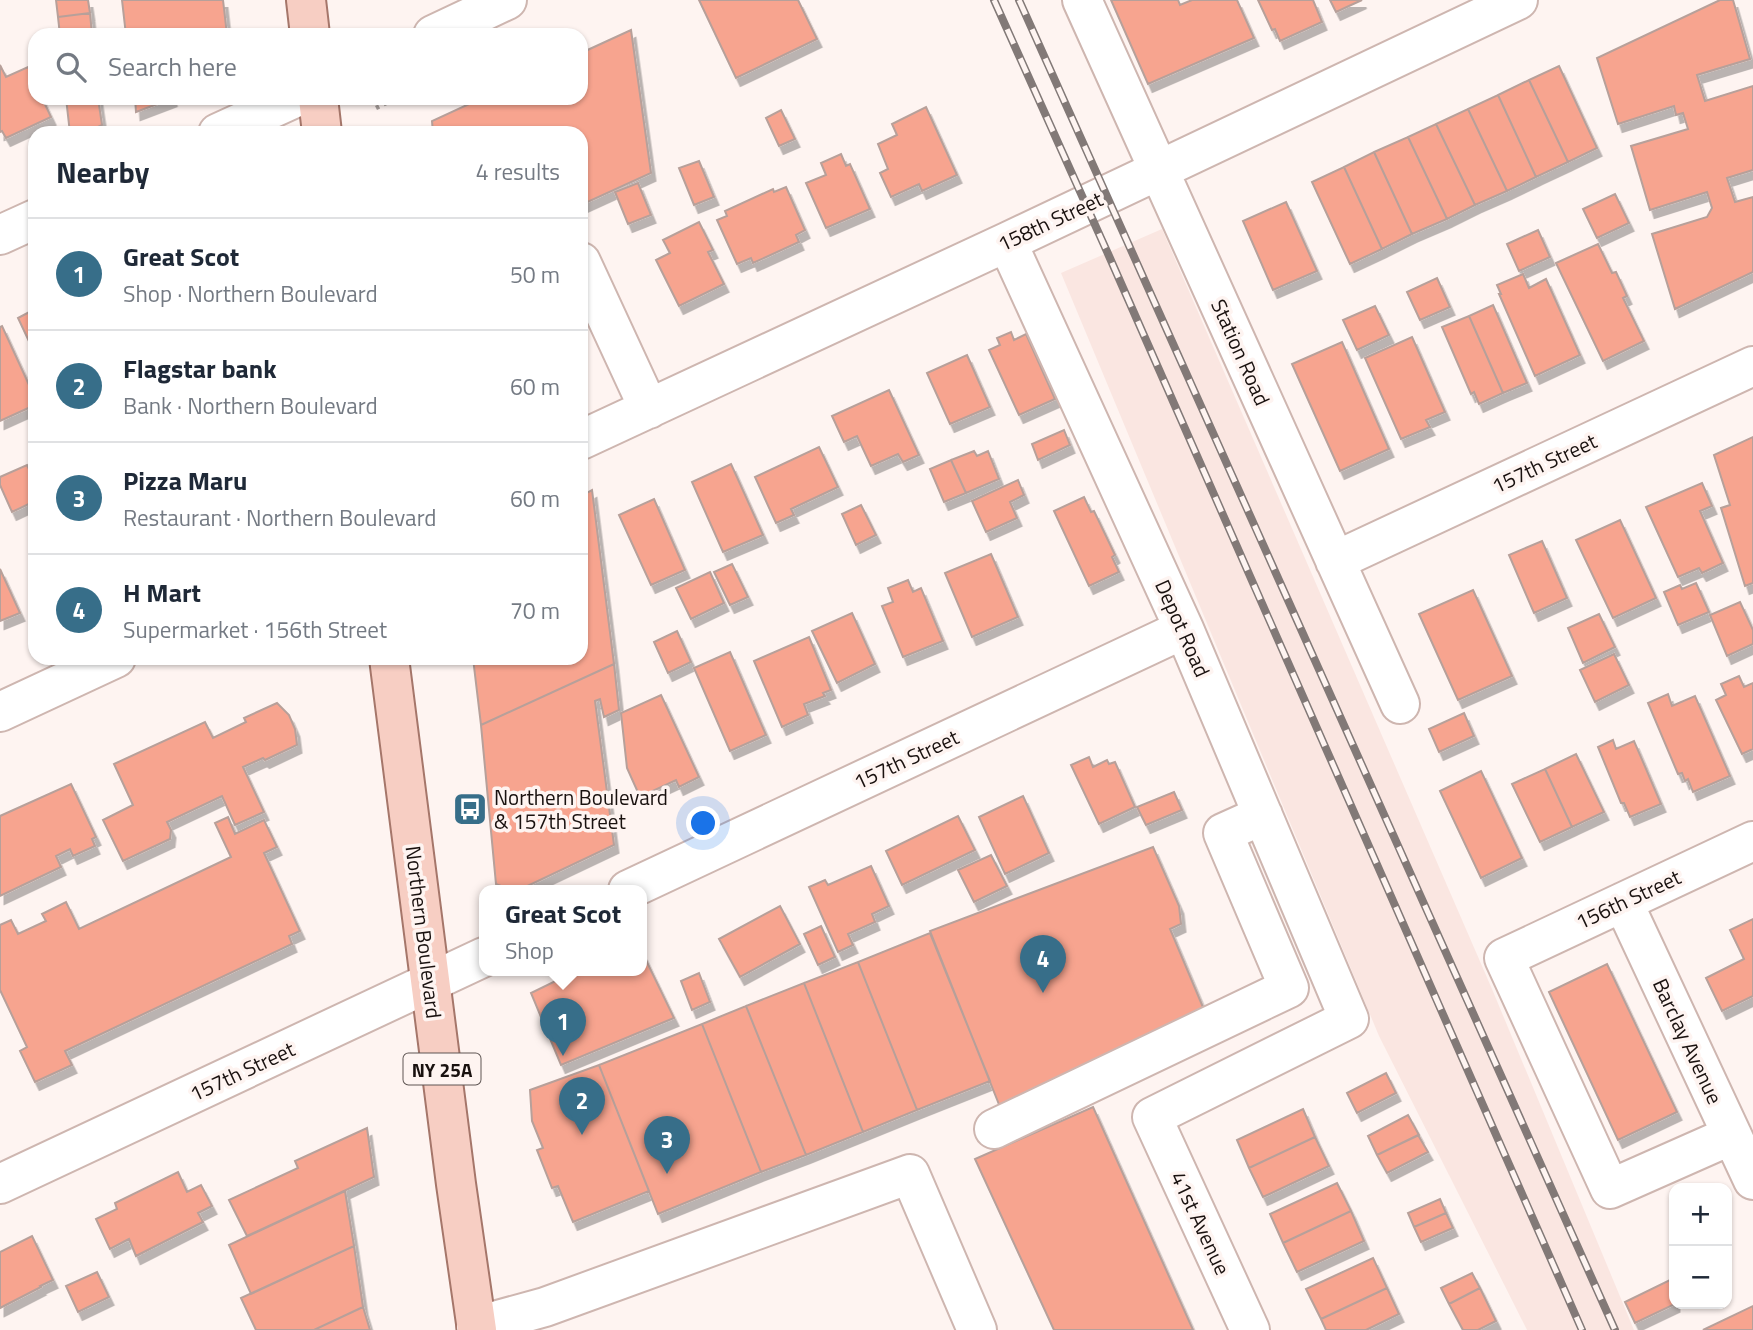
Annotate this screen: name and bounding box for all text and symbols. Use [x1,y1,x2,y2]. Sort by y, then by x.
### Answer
search box [28,28,588,105]
text: Search here [108,47,237,86]
icon: search [52,48,90,86]
text: Nearby [56,149,149,195]
text: 4 results [476,154,560,189]
street label: 158th Street [992,182,1108,259]
text: Great Scot [123,237,239,276]
text: 1 [73,257,85,292]
text: 50 m [510,257,560,292]
text: Shop · Northern Boulevard [123,276,378,311]
street label: Station Road [1203,294,1279,410]
text: Flagstar bank [123,349,277,388]
text: 2 [73,369,85,404]
text: 60 m [510,369,560,404]
text: Bank · Northern Boulevard [123,388,378,423]
street label: 157th Street [1486,424,1602,501]
text: Pizza Maru [123,461,247,500]
text: 3 [73,481,85,516]
text: 60 m [510,481,560,516]
text: Restaurant · Northern Boulevard [123,500,436,535]
text: H Mart [123,573,201,612]
street label: Depot Road [1147,574,1219,682]
text: 4 [73,593,85,628]
text: 70 m [510,593,560,628]
text: Supermarket · 156th Street [123,612,387,647]
street label: 157th Street [848,720,964,797]
place label: Northern Boulevard & 157th Street [494,781,668,837]
bus stop icon: Northern Boulevard & 157th Street [451,790,489,828]
your location [686,806,720,840]
street label: Northern Boulevard [398,844,450,1020]
street label: 156th Street [1570,860,1686,937]
popup [479,885,647,976]
text: Great Scot [505,894,621,933]
text: Shop [505,933,554,968]
pin: 4 [1020,935,1066,993]
street label: Barclay Avenue [1645,973,1731,1109]
pin: 1 [540,998,586,1056]
street label: 157th Street [184,1032,300,1109]
road number: NY 25A [404,1054,480,1084]
pin: 2 [559,1077,605,1135]
pin: 3 [644,1116,690,1174]
street label: 41st Avenue [1163,1166,1239,1280]
map controls [1669,1183,1732,1309]
button: + [1669,1183,1732,1246]
button: − [1669,1246,1732,1309]

